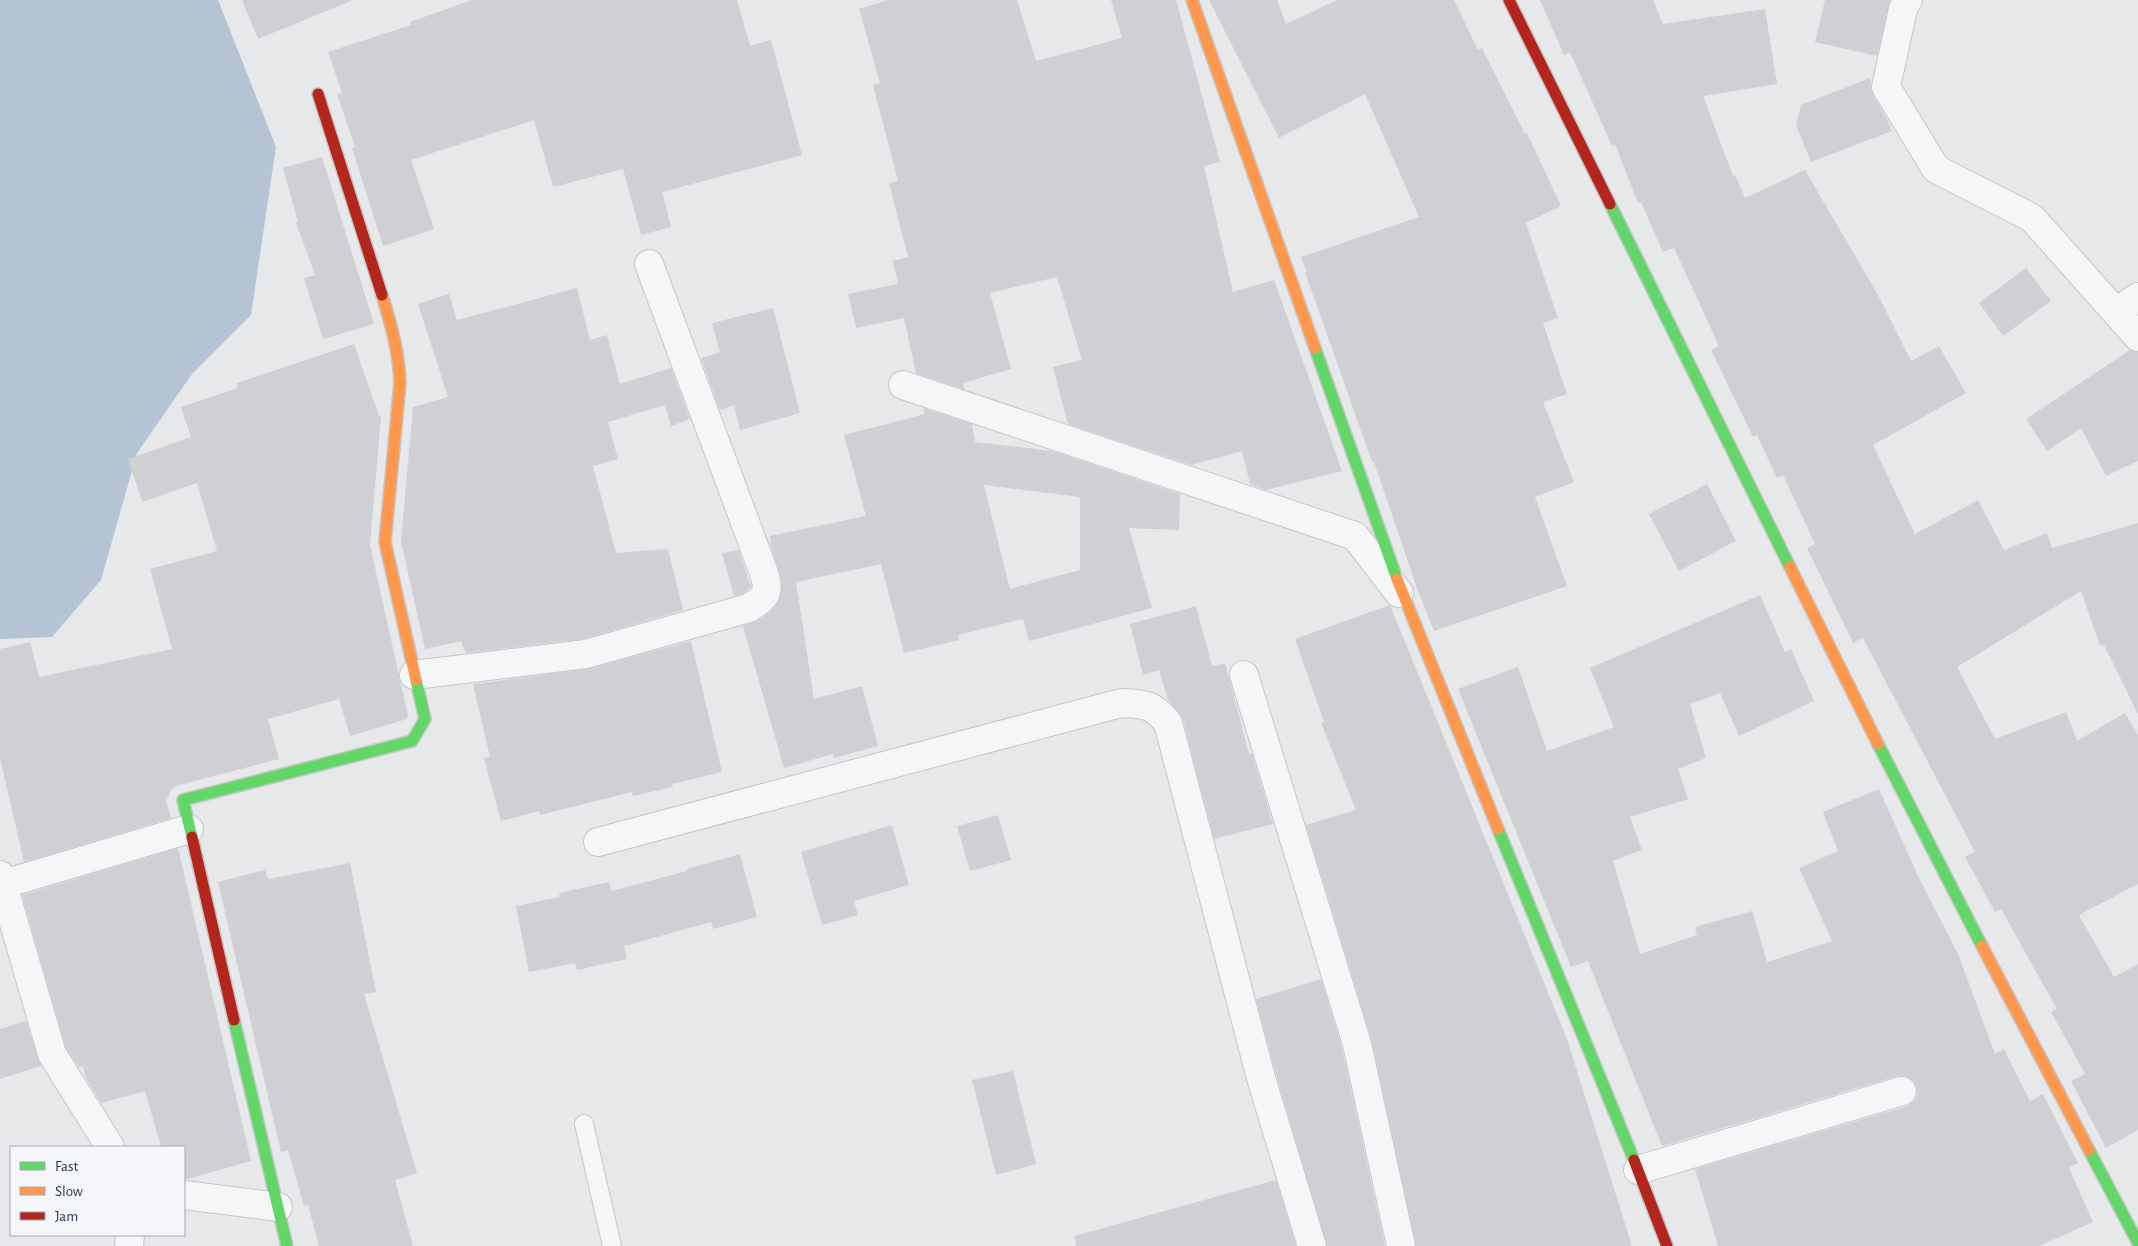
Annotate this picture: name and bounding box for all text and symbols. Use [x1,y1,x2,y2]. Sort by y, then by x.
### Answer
legend [10,1146,185,1236]
text: Fast [55,1159,79,1174]
text: Slow [55,1184,83,1199]
text: Jam [55,1209,78,1224]

